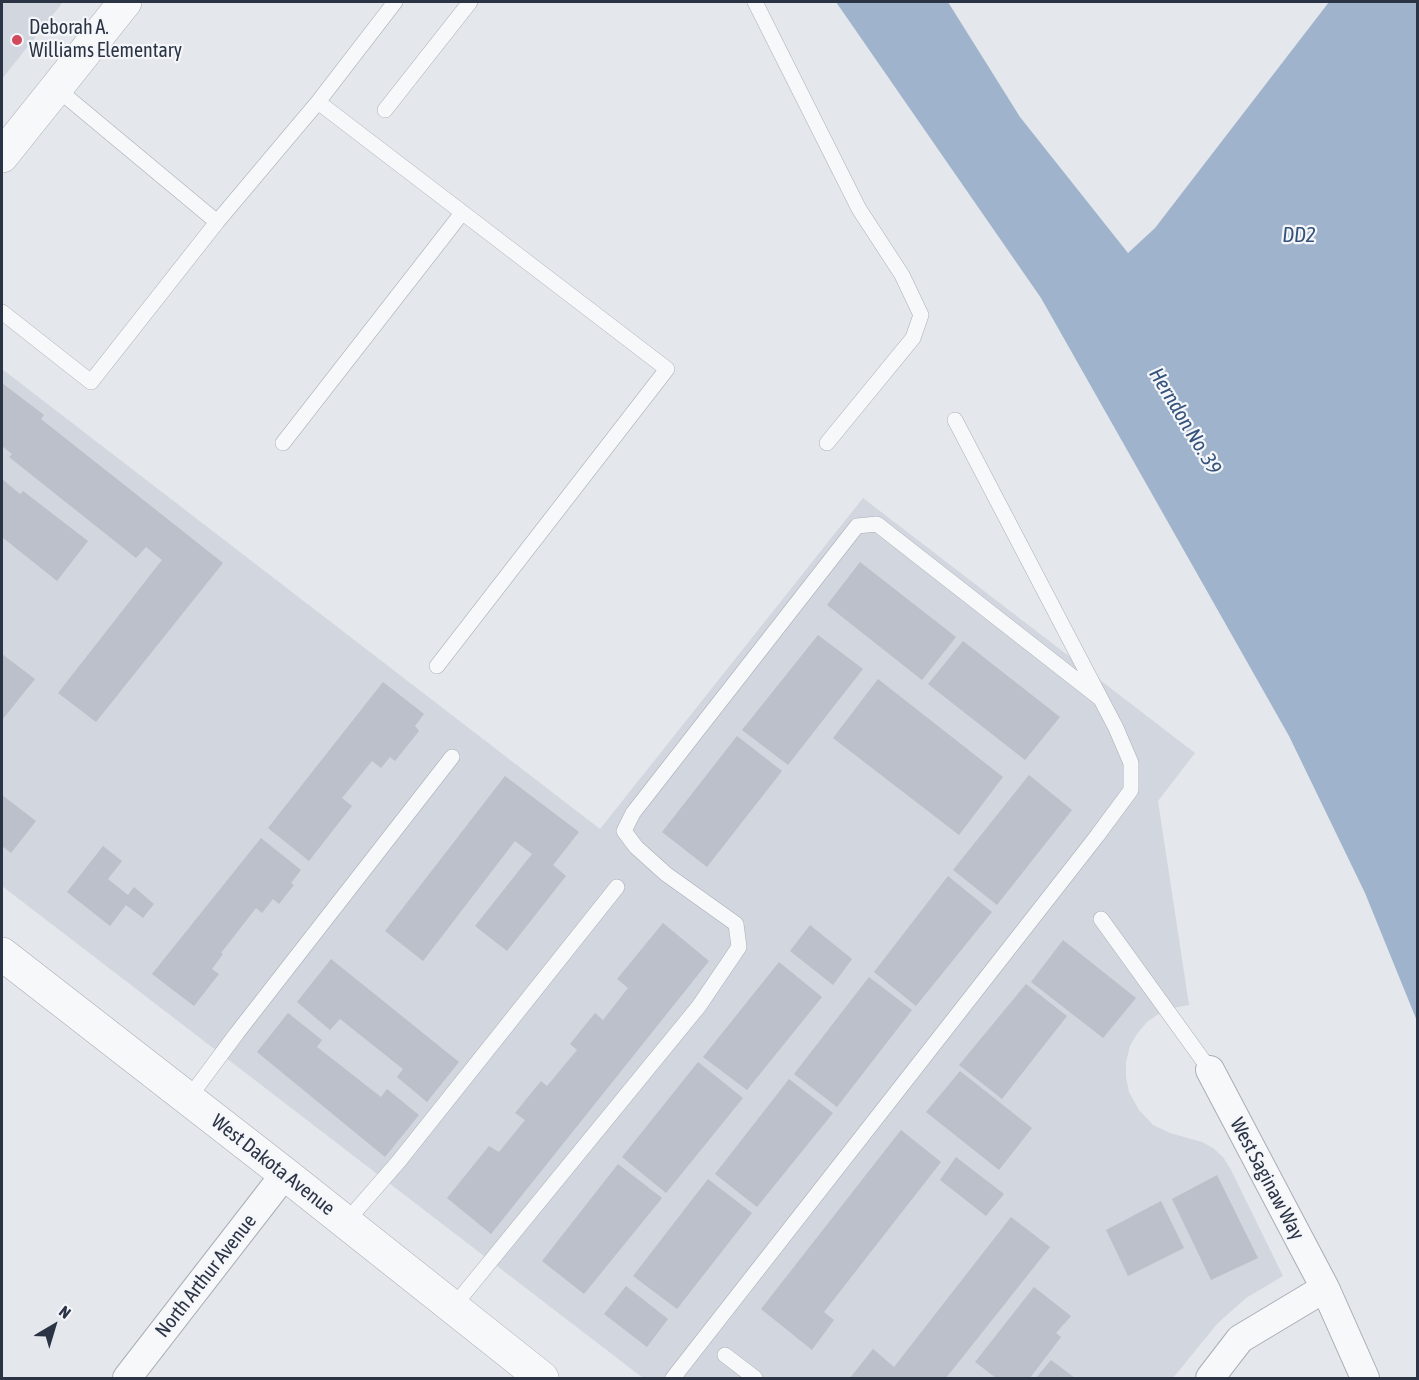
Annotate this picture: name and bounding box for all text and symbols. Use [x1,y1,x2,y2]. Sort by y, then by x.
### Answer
place label: Deborah A. Williams Elementary [29,16,182,63]
marker: Deborah A. Williams Elementary [10,33,24,47]
water label: DD2 [1282,222,1316,248]
water label: Herndon No. 39 [1143,363,1227,479]
street label: West Dakota Avenue [207,1109,339,1221]
street label: West Saginaw Way [1225,1114,1309,1244]
street label: North Arthur Avenue [150,1210,262,1342]
north arrow [24,1296,84,1356]
text: N [56,1302,74,1322]

